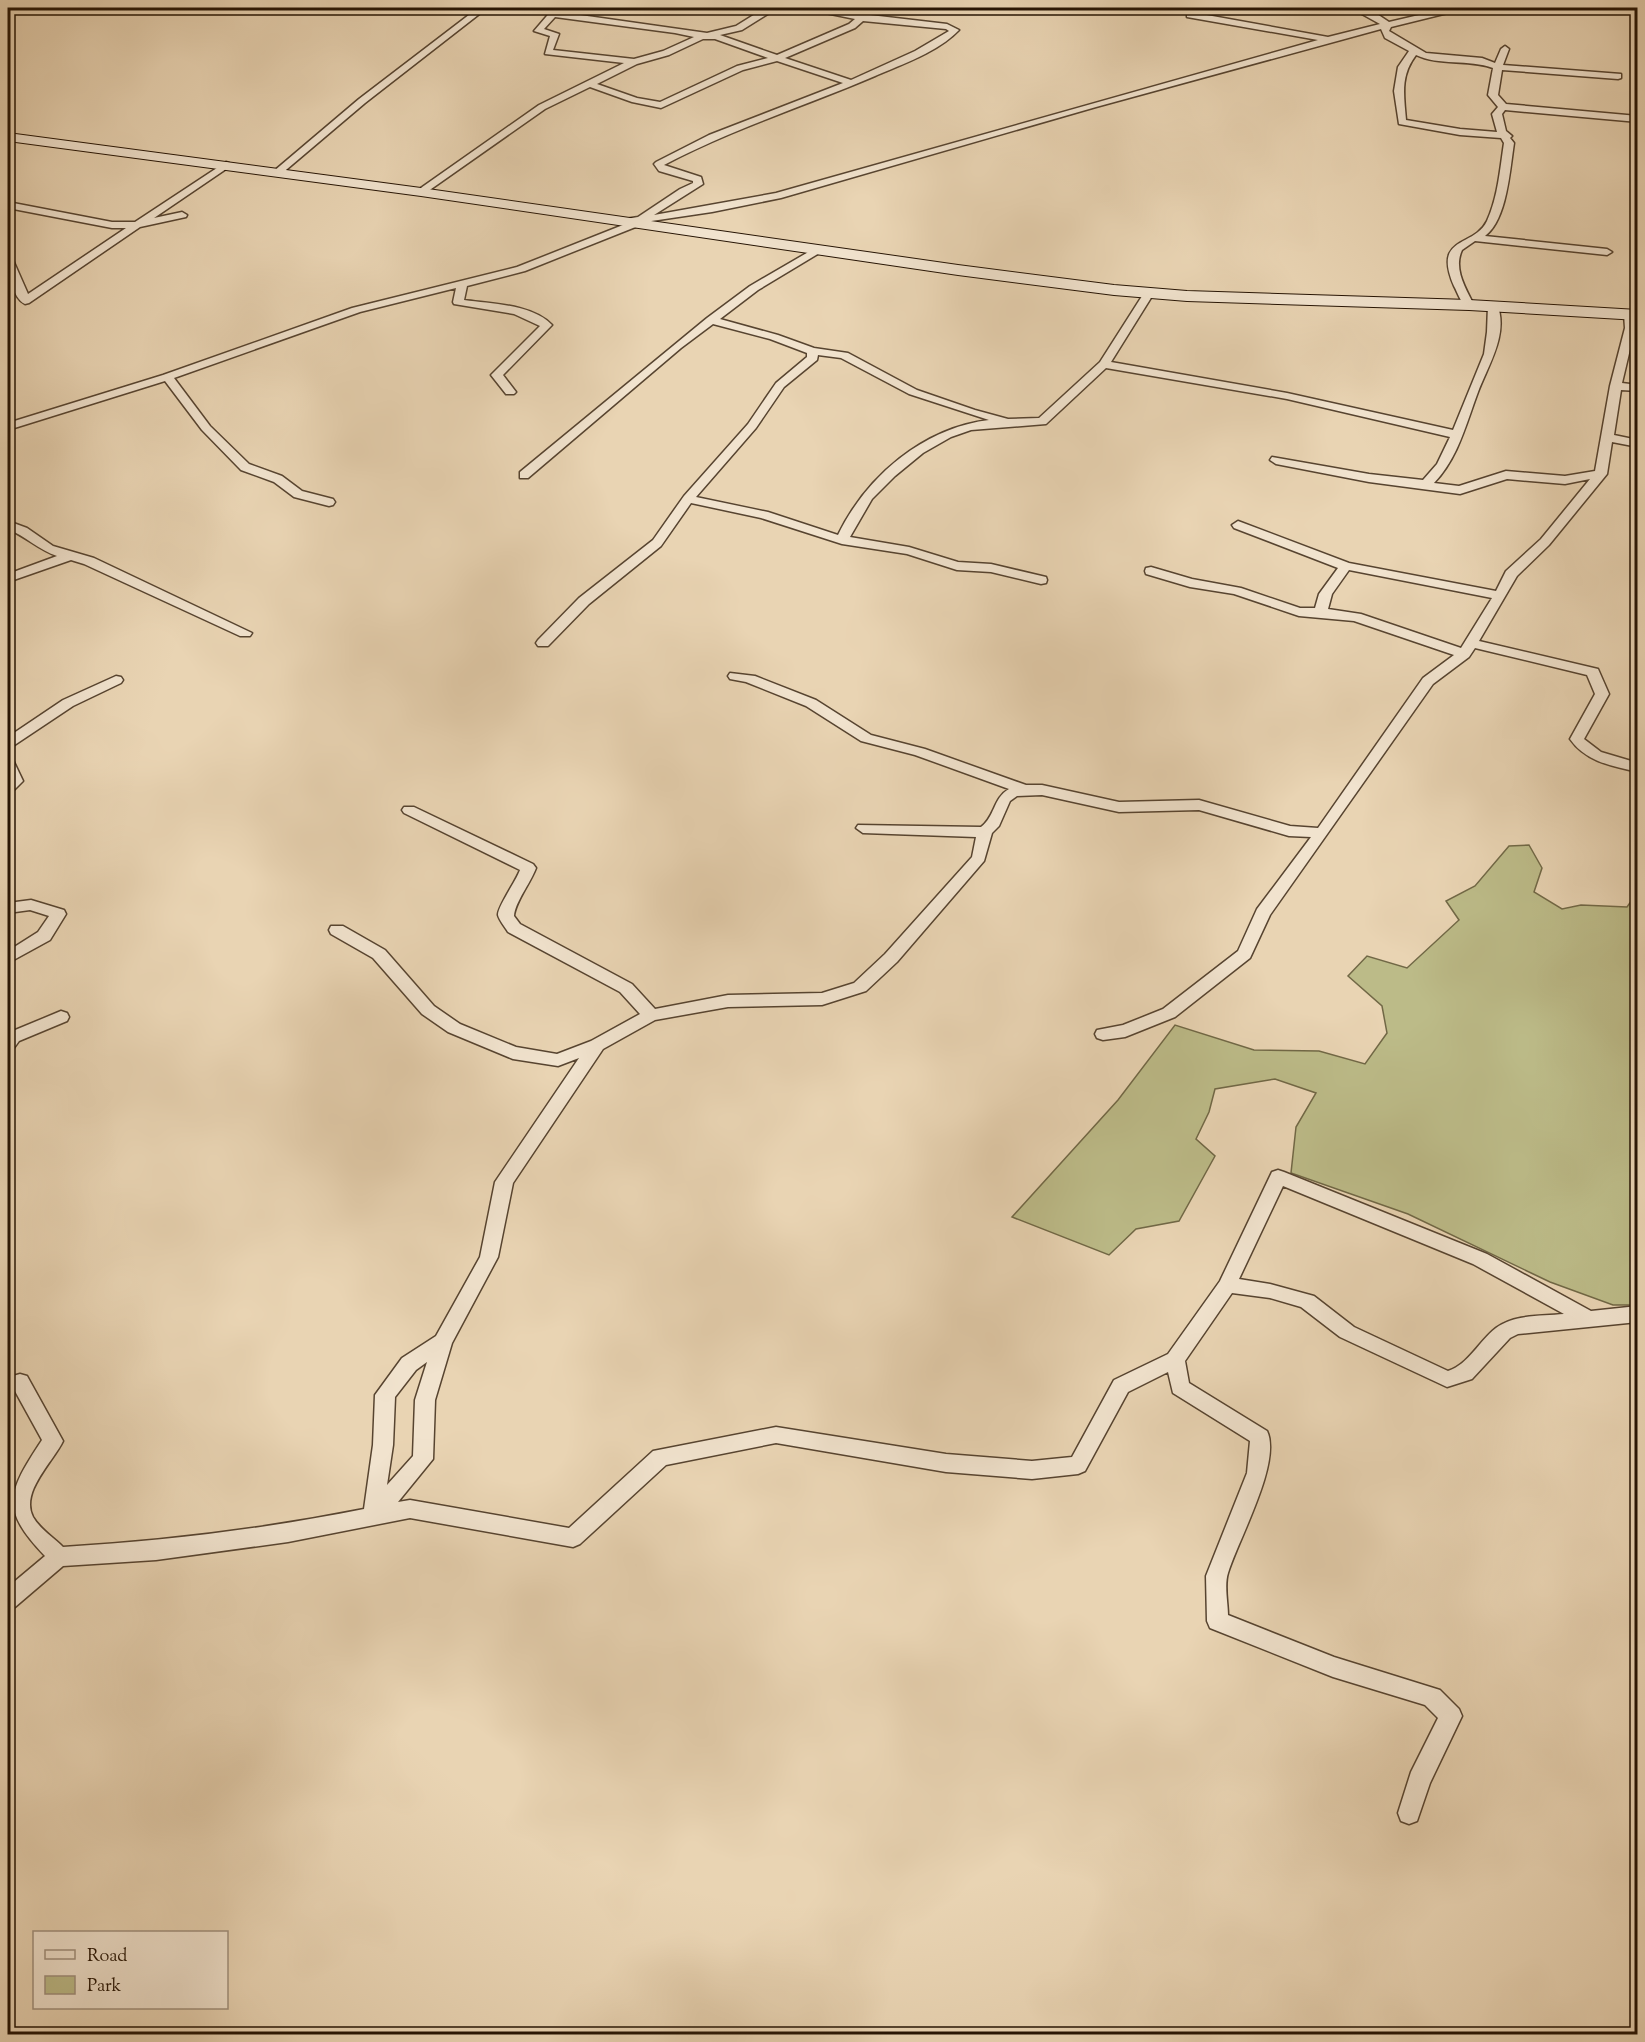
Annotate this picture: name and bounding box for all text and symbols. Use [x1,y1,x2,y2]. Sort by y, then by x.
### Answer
legend [33,1931,228,2009]
text: Road [87,1944,127,1970]
text: Park [87,1974,122,2000]

